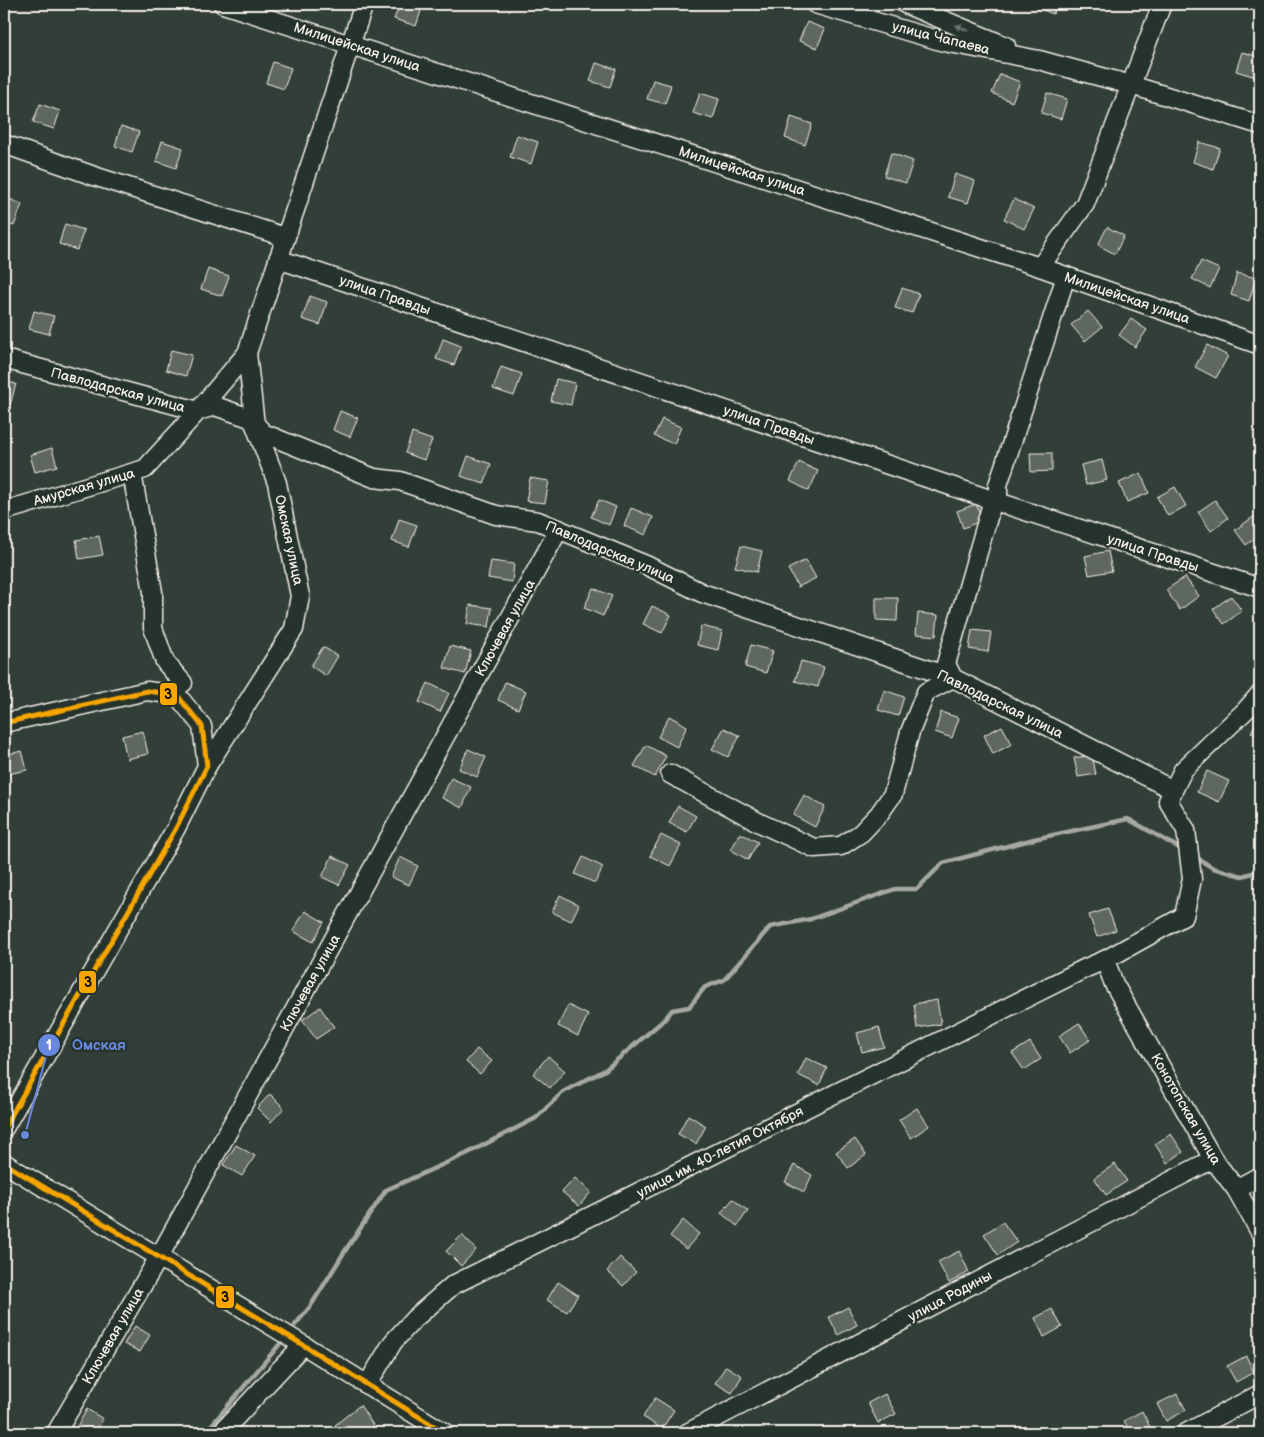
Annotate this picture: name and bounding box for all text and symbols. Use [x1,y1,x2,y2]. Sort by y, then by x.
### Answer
street label: улица Чапаева [890,18,992,59]
street label: Милицейская улица [292,19,423,76]
one-way arrow [955,23,969,31]
street label: Милицейская улица [677,143,808,200]
street label: Милицейская улица [1062,268,1193,328]
street label: улица Правды [337,271,433,319]
street label: Павлодарская улица [49,364,188,416]
street label: улица Правды [721,401,817,449]
street label: Амурская улица [30,464,137,510]
street label: Омская улица [271,493,307,587]
street label: Павлодарская улица [543,517,678,587]
street label: улица Правды [1105,530,1201,576]
street label: Ключевая улица [471,576,539,680]
street label: Павлодарская улица [934,666,1067,742]
line badge: 3 [159,682,178,706]
text: 3 [164,686,172,703]
street label: Ключевая улица [276,931,344,1035]
line badge: 3 [78,970,97,994]
text: 3 [84,974,92,991]
callout: Омская [37,1030,135,1060]
text: 1 [46,1036,52,1055]
text: Омская [72,1036,126,1055]
street label: Конотопская улица [1147,1050,1225,1168]
street label: улица им. 40-летия Октября [634,1102,806,1202]
street label: улица Родины [905,1267,995,1325]
street label: Ключевая улица [79,1284,148,1387]
line badge: 3 [215,1285,235,1309]
text: 3 [221,1289,229,1306]

